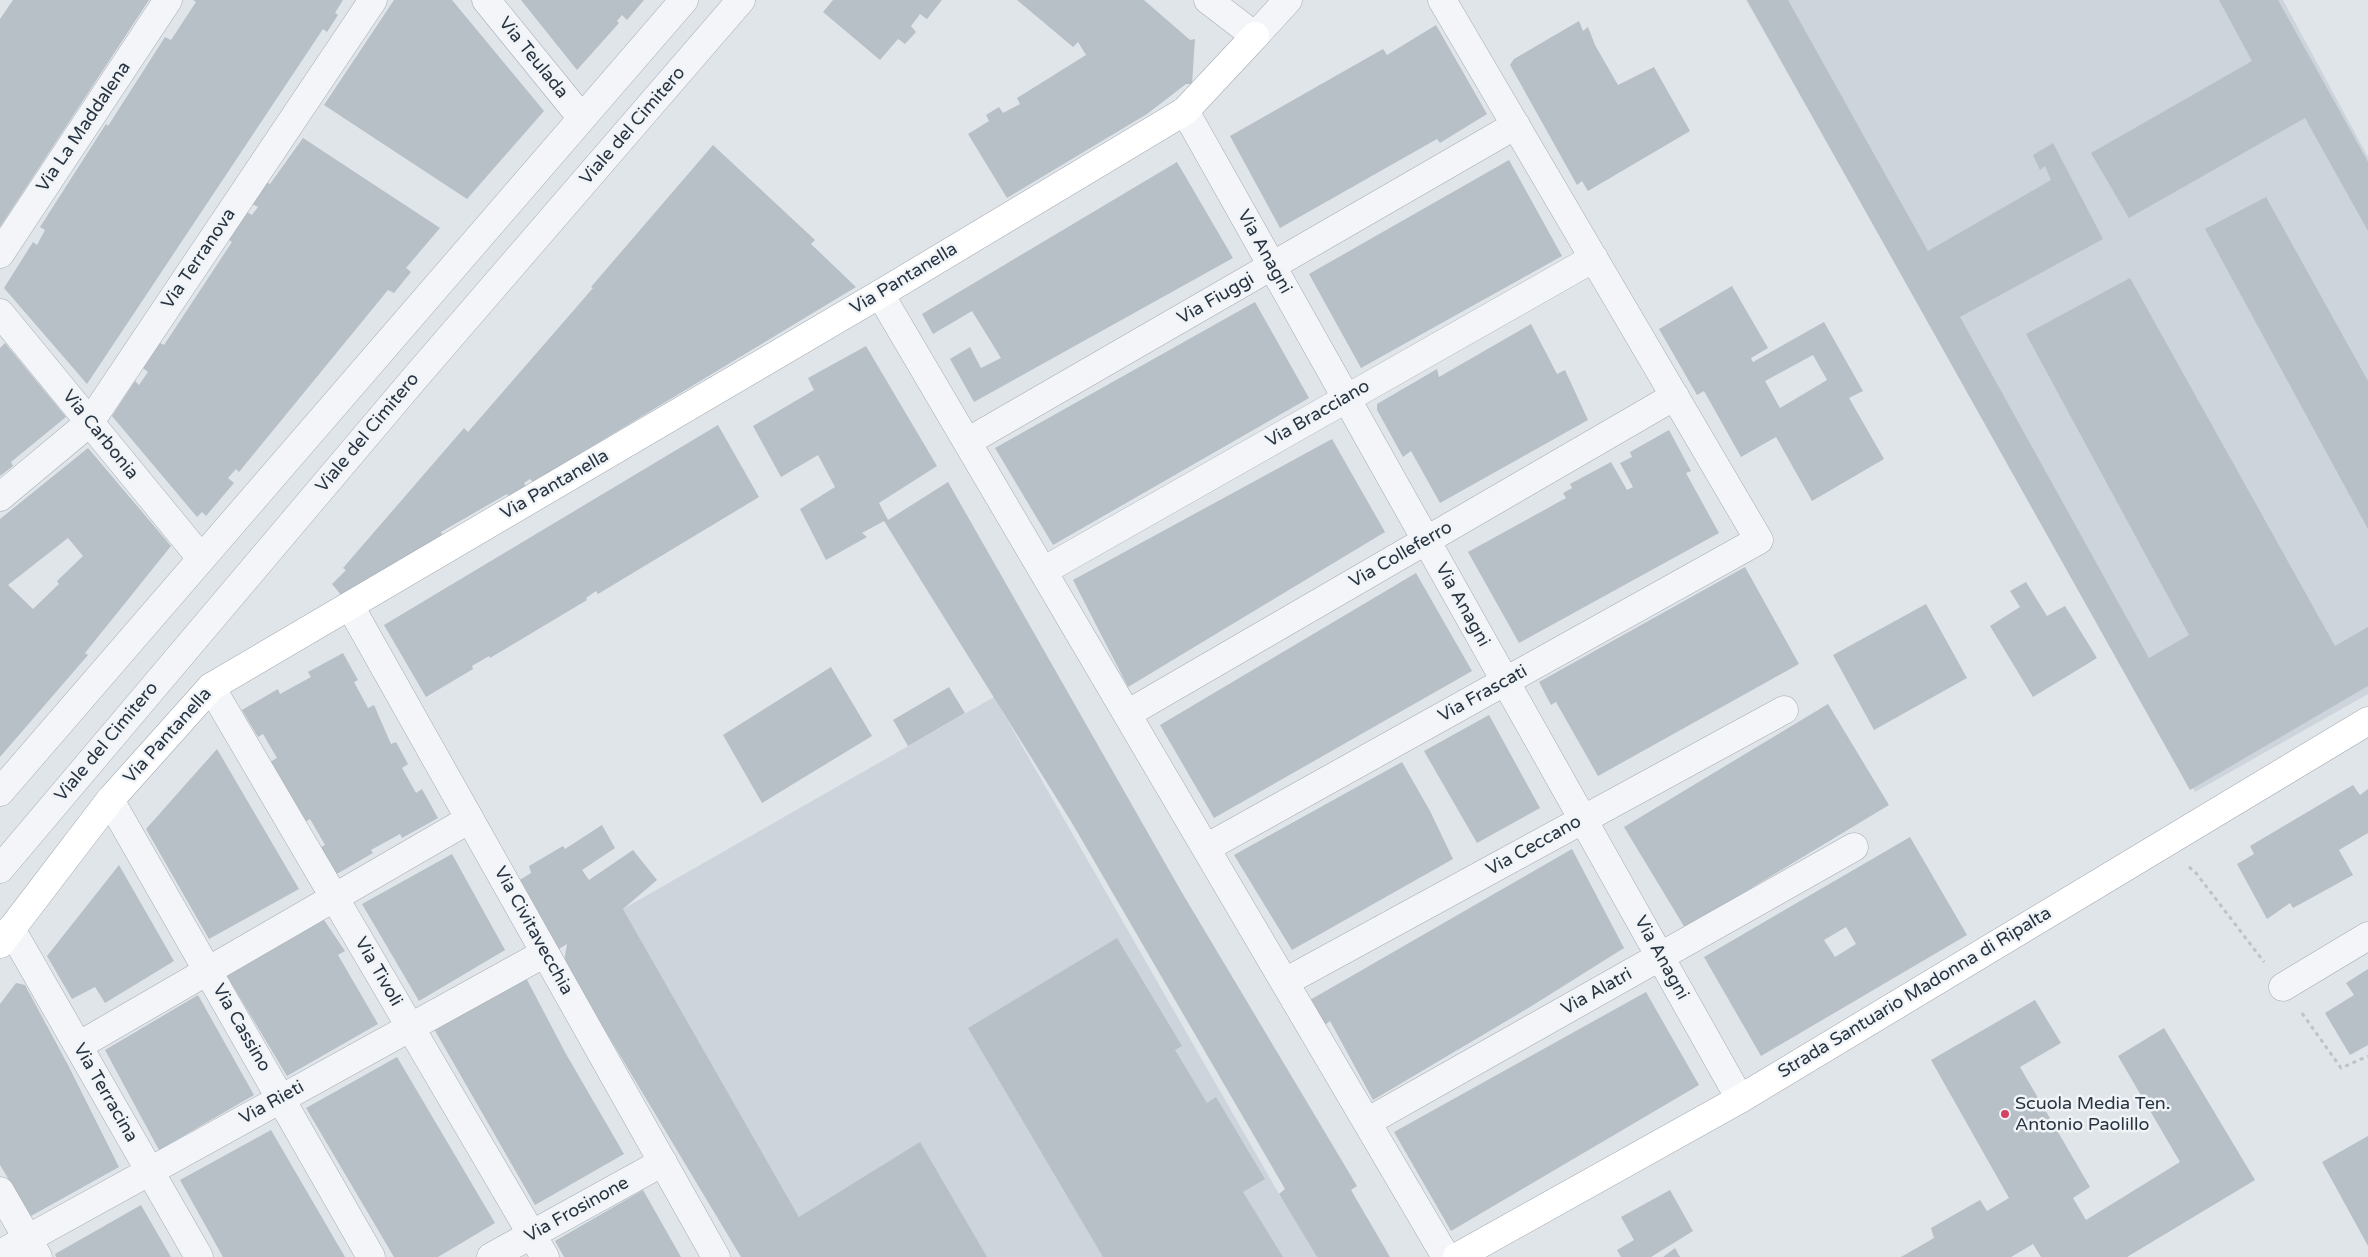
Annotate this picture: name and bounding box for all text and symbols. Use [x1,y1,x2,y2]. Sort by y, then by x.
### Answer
street label: Via Teulada [494,13,572,103]
street label: Via La Maddalena [32,58,136,196]
street label: Viale del Cimitero [576,63,690,189]
street label: Via Terranova [157,205,241,313]
street label: Via Anagni [1232,206,1296,298]
street label: Via Pantanella [846,239,962,319]
street label: Via Fiuggi [1174,268,1258,330]
street label: Viale del Cimitero [312,369,424,497]
street label: Via Bracciano [1262,376,1374,452]
street label: Via Carbonia [57,386,143,484]
street label: Via Pantanella [497,445,613,525]
street label: Via Colleferro [1346,517,1456,593]
street label: Via Anagni [1430,559,1494,651]
street label: Via Frascati [1435,661,1531,727]
street label: Viale del Cimitero [51,678,163,806]
street label: Via Pantanella [119,684,217,788]
street label: Via Ceccano [1483,811,1585,881]
street label: Via Civitavecchia [489,863,577,999]
street label: Strada Santuario Madonna di Ripalta [1774,903,2056,1083]
street label: Via Anagni [1629,912,1693,1004]
street label: Via Tivoli [350,934,406,1010]
street label: Via Alatri [1558,964,1636,1020]
street label: Via Cassino [207,980,275,1076]
street label: Via Terracina [68,1040,142,1146]
street label: Via Rieti [236,1076,308,1130]
place label: Scuola Media Ten. Antonio Paolillo [2015,1093,2170,1136]
marker: Scuola Media Ten. Antonio Paolillo [1999,1108,2011,1120]
street label: Via Frosinone [521,1172,633,1248]

